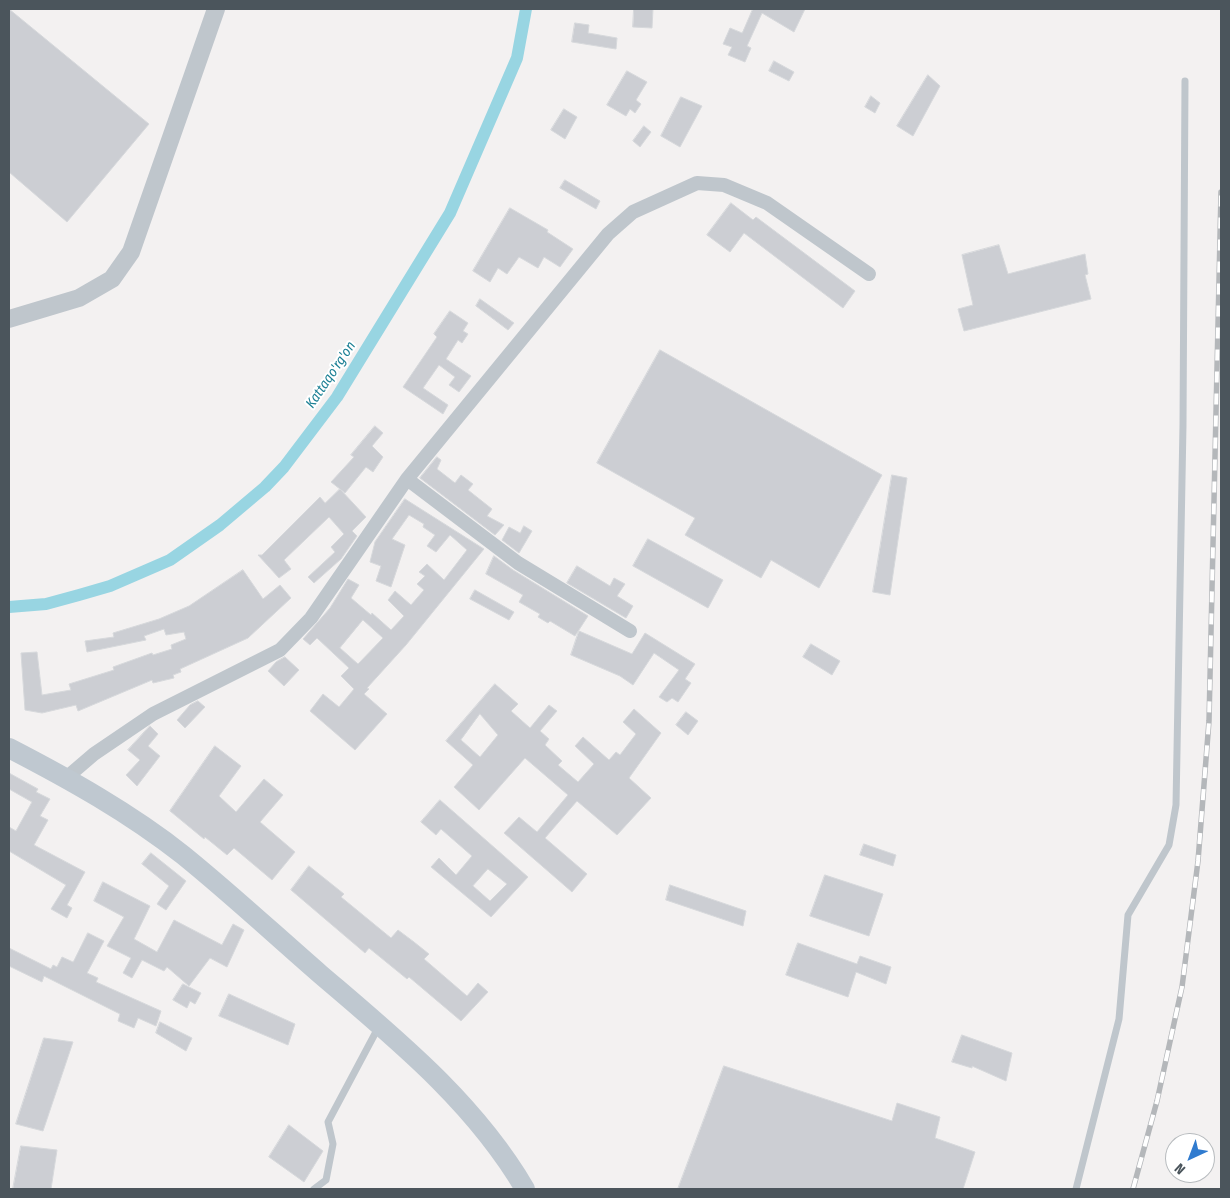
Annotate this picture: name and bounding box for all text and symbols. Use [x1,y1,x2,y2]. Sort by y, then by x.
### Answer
water label: Kattaqo'rg'on [303,338,359,412]
north arrow [1165,1133,1215,1183]
text: N [1171,1160,1189,1178]

